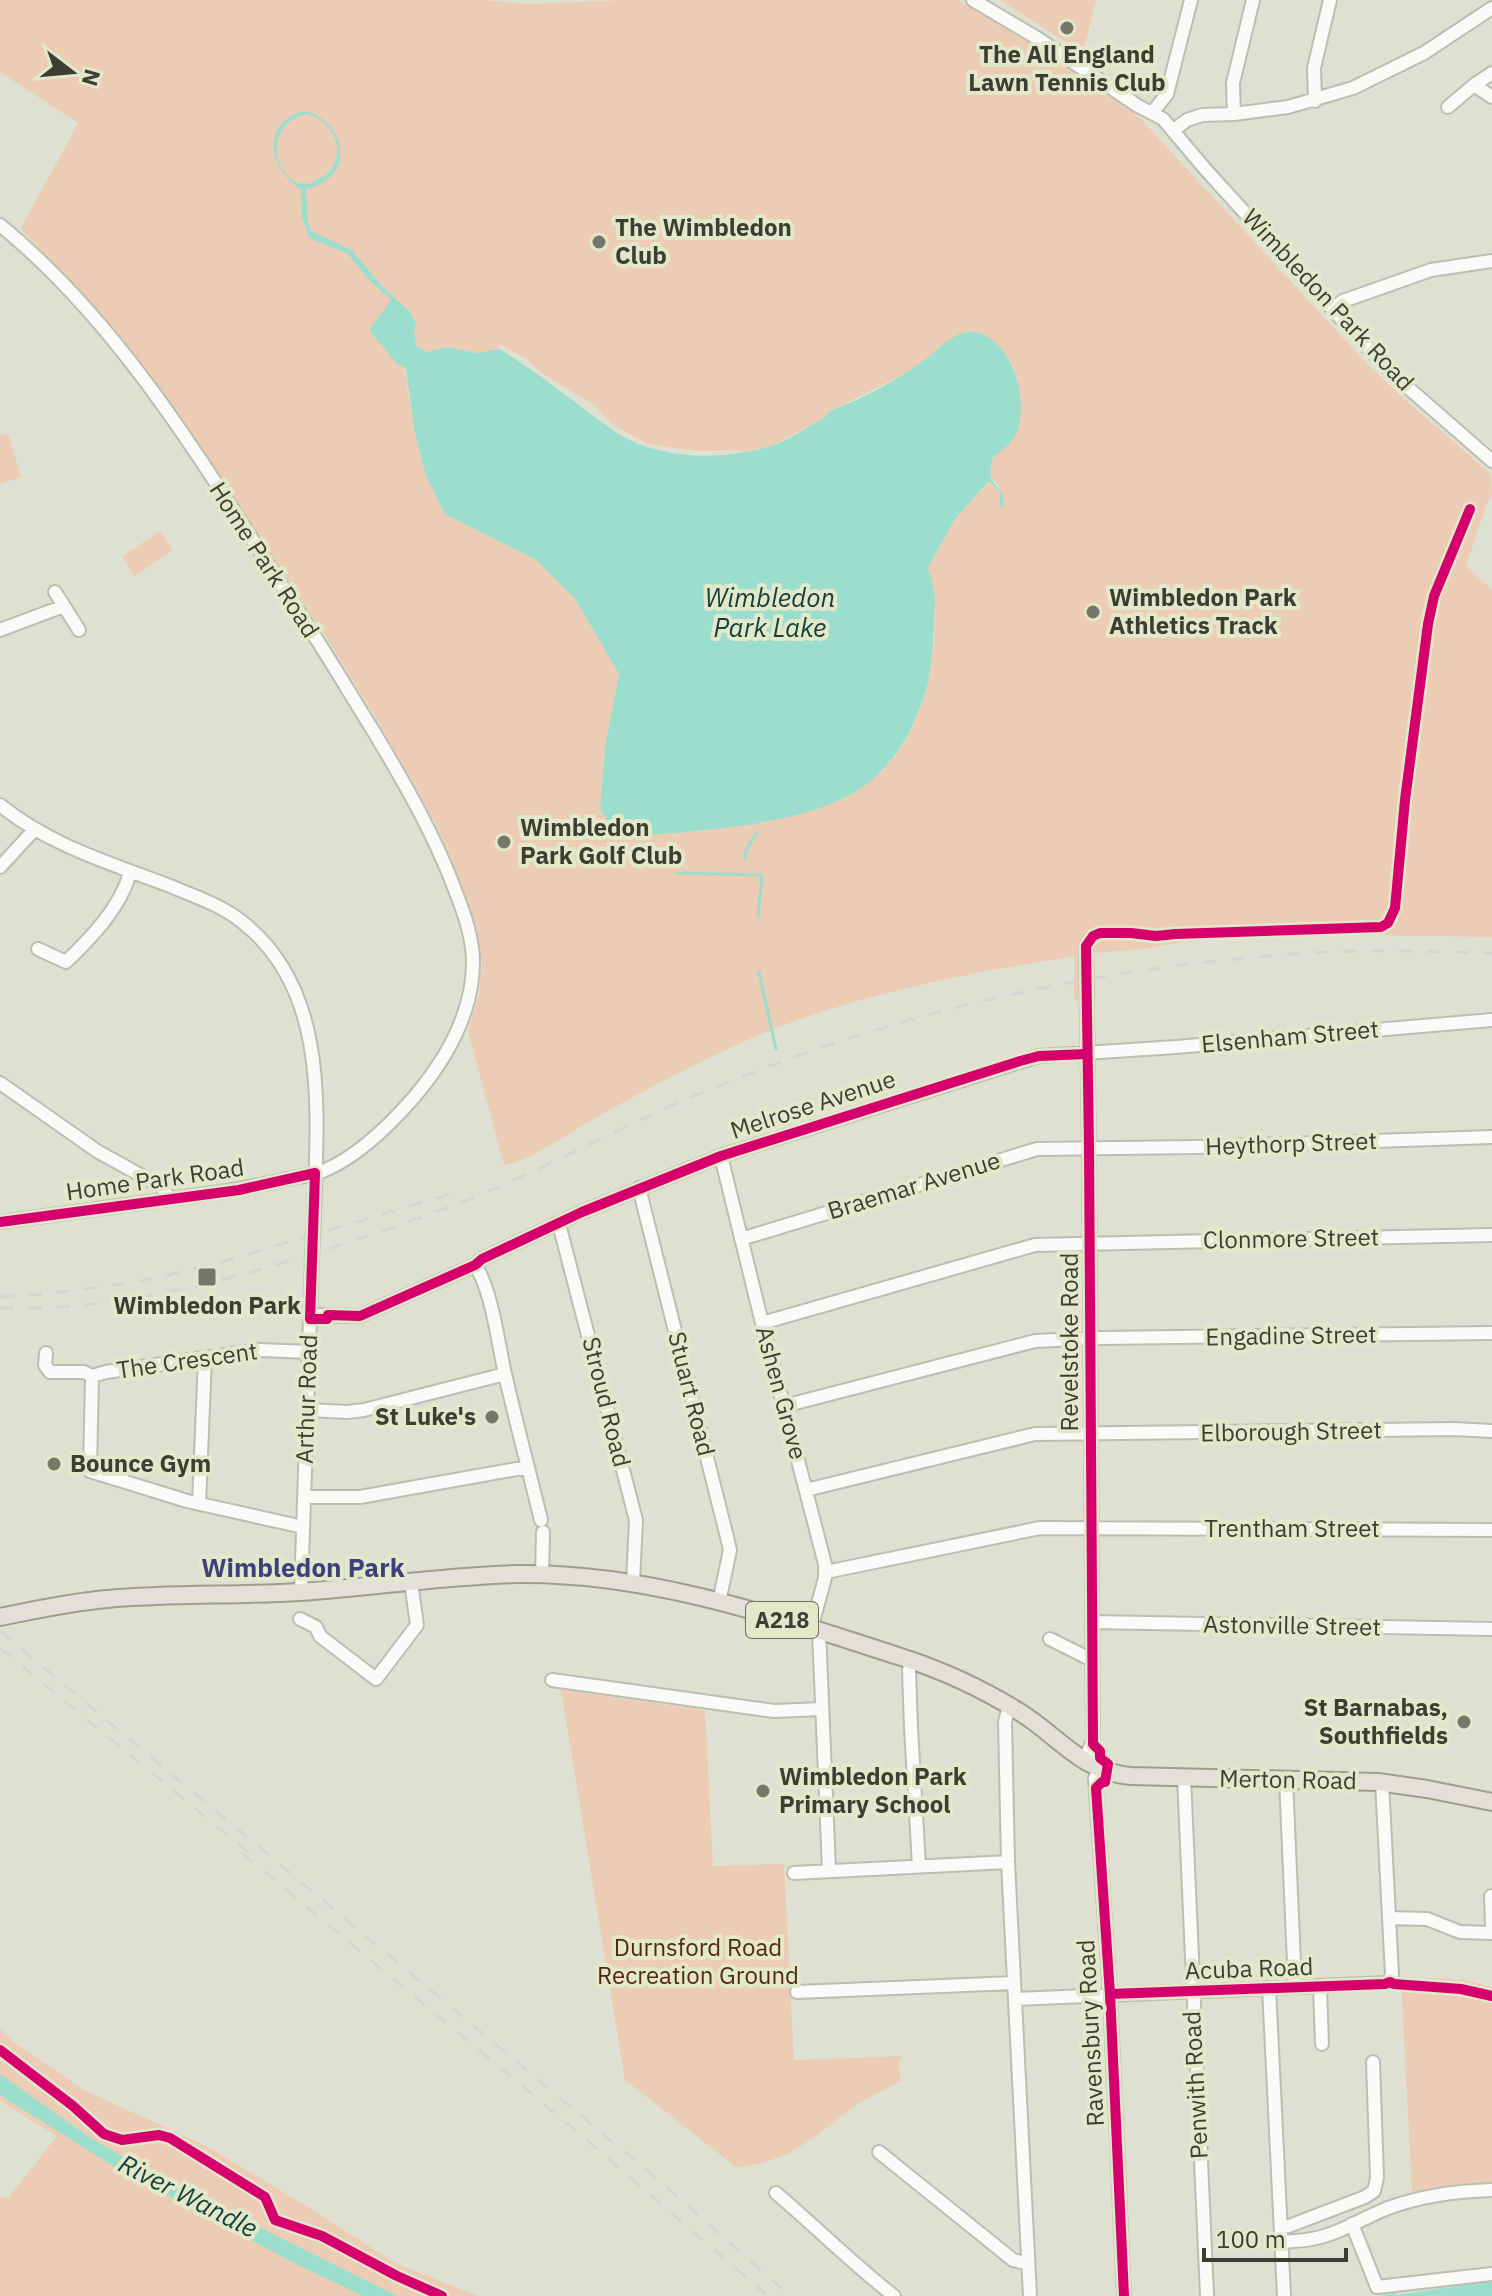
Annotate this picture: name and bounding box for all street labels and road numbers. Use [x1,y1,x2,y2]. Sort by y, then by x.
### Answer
street label: Wimbledon Park Road [1236,201,1422,397]
street label: Home Park Road [203,475,327,643]
street label: Elsenham Street [1200,1012,1380,1060]
street label: Melrose Avenue [726,1062,899,1146]
street label: Heythorp Street [1205,1124,1377,1162]
street label: Braemar Avenue [824,1144,1004,1226]
street label: Home Park Road [64,1151,246,1207]
street label: Clonmore Street [1203,1220,1379,1256]
street label: Revelstoke Road [1053,1253,1085,1431]
street label: Engadine Street [1205,1318,1377,1352]
street label: Ashen Grove [749,1323,815,1463]
street label: Stuart Road [661,1328,723,1459]
street label: Stroud Road [575,1333,639,1470]
street label: The Crescent [114,1334,259,1386]
street label: Arthur Road [288,1334,324,1464]
street label: Elborough Street [1200,1413,1382,1449]
street label: Trentham Street [1204,1512,1380,1544]
road number: A218 [746,1602,818,1638]
street label: Astonville Street [1203,1607,1381,1643]
street label: Merton Road [1219,1762,1357,1796]
street label: Ravensbury Road [1069,1939,1111,2127]
street label: Acuba Road [1184,1950,1314,1986]
street label: Penwith Road [1175,2010,1215,2160]

